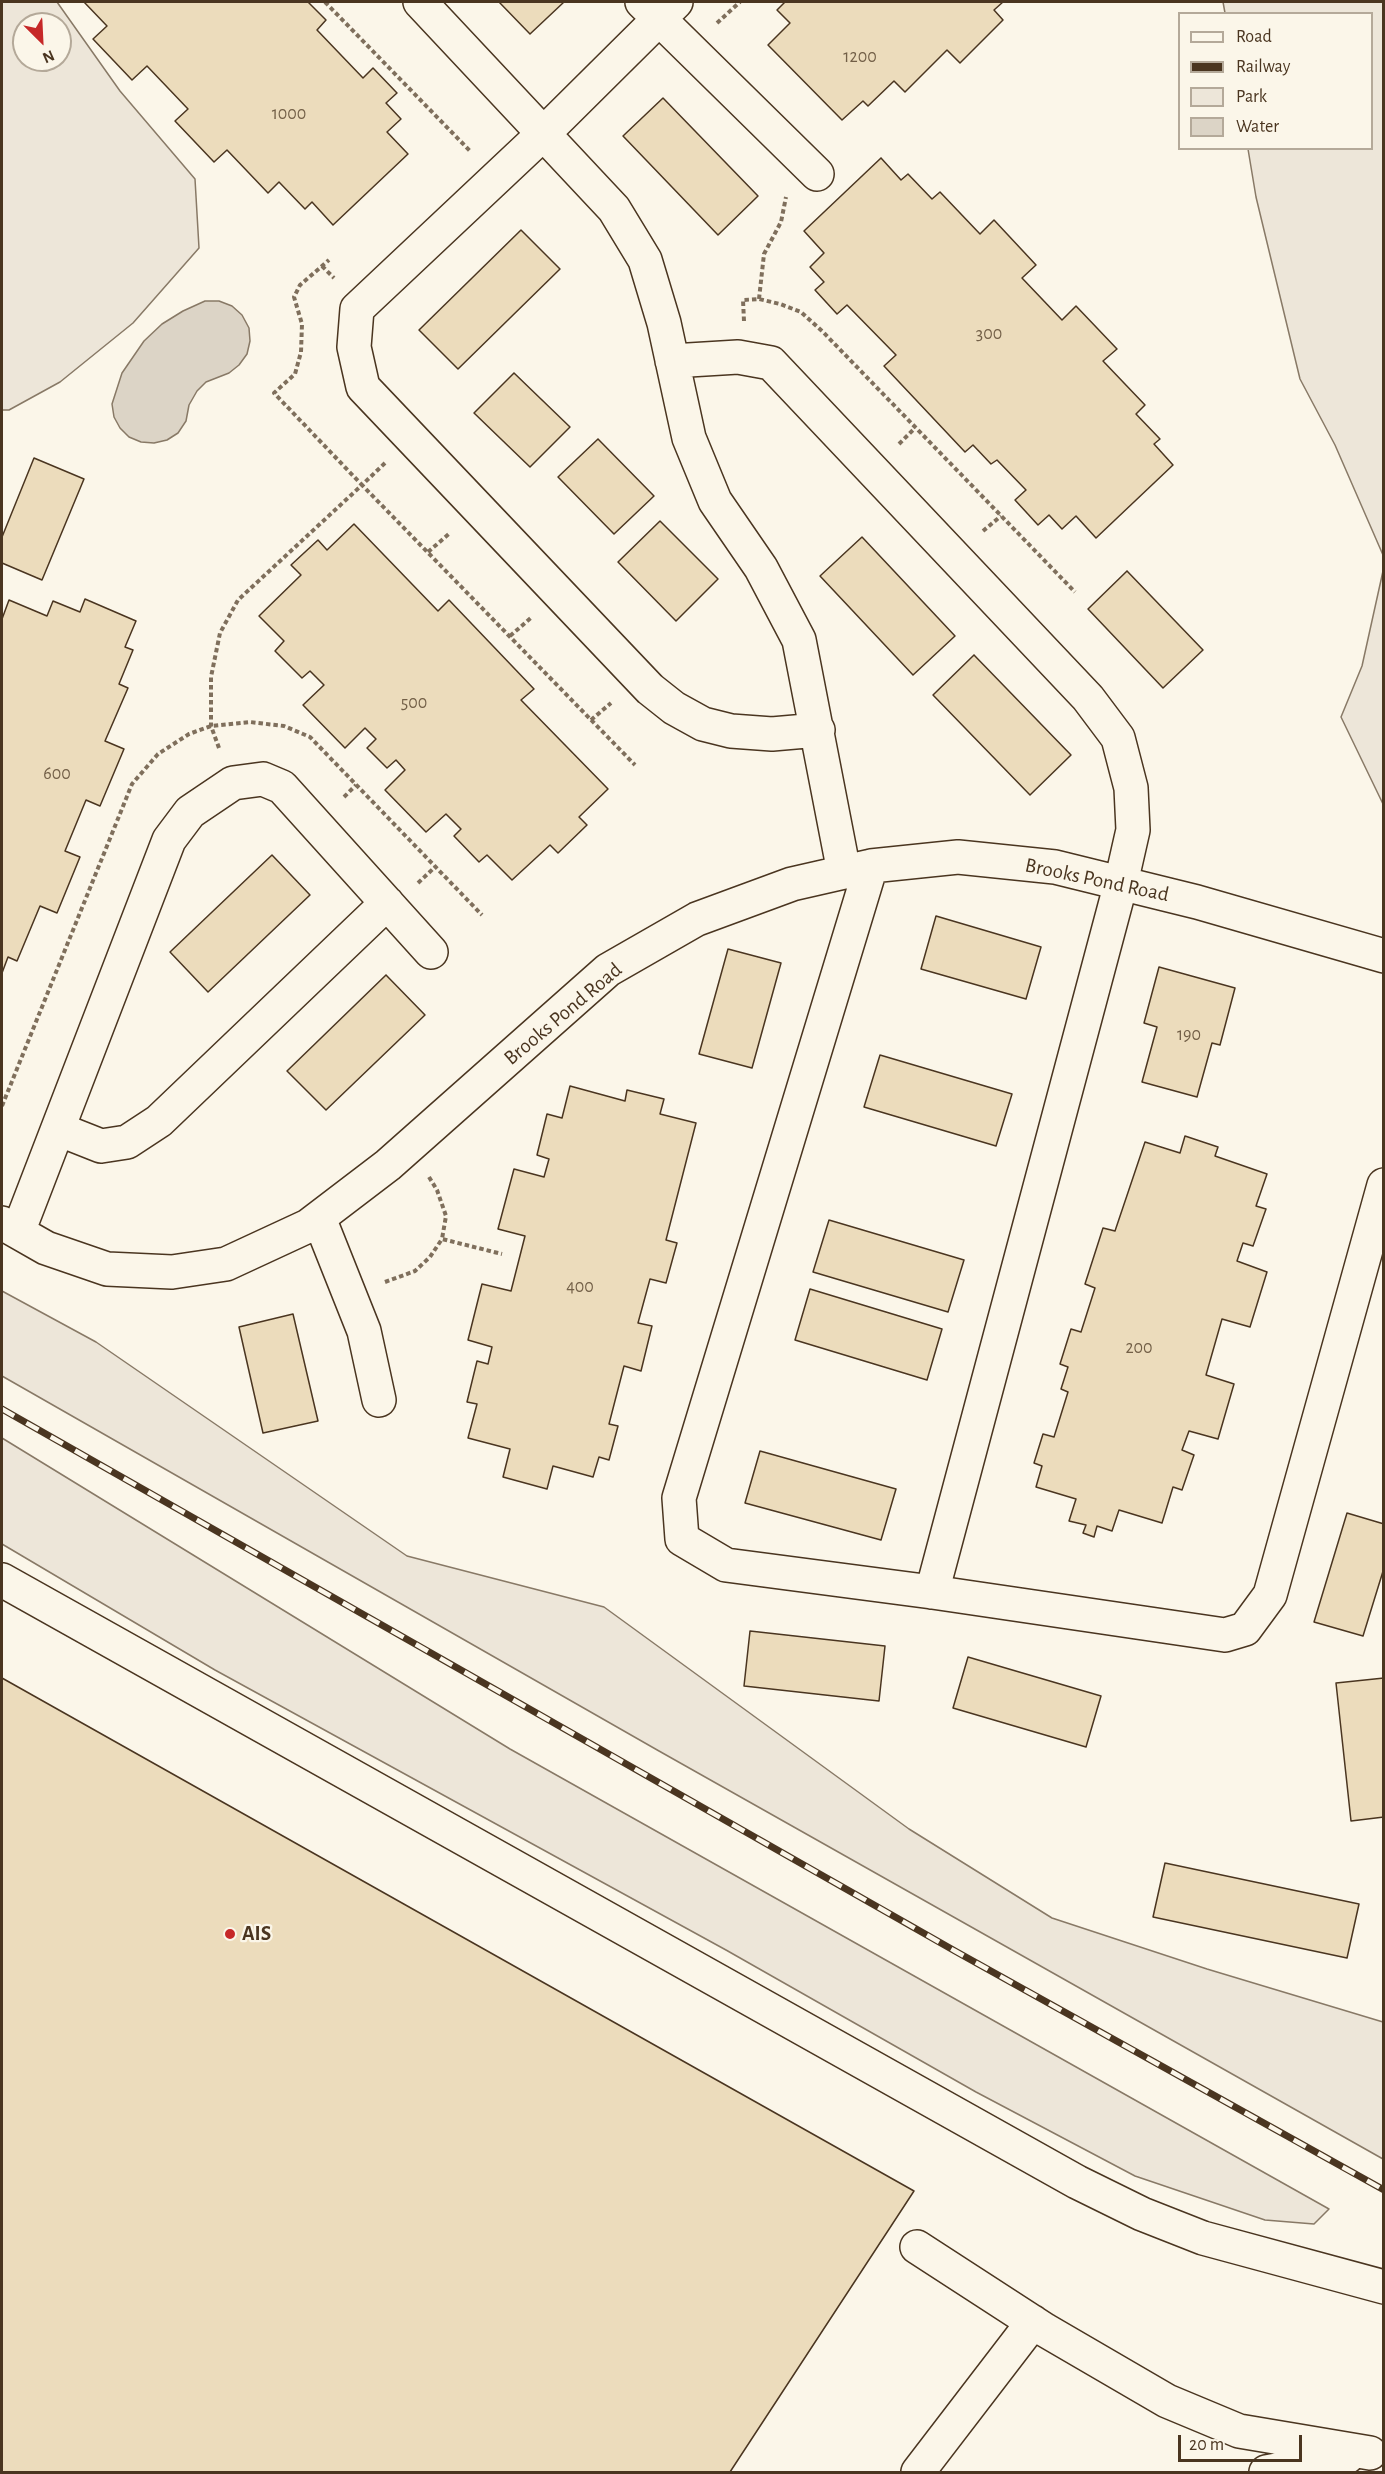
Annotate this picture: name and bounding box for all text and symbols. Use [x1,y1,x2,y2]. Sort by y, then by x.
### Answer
north arrow [12,12,72,72]
legend [1178,12,1373,150]
text: Road [1236,28,1272,46]
house number: 1200 [843,46,877,68]
text: N [40,47,57,66]
text: Railway [1236,58,1290,76]
text: Park [1236,88,1267,106]
house number: 1000 [272,103,306,125]
text: Water [1236,118,1279,136]
house number: 300 [976,323,1002,345]
house number: 500 [401,692,427,714]
house number: 600 [43,763,71,785]
street label: Brooks Pond Road [1023,852,1171,908]
street label: Brooks Pond Road [499,957,627,1071]
house number: 190 [1177,1024,1201,1046]
house number: 400 [566,1276,594,1298]
house number: 200 [1125,1337,1153,1359]
place label: AIS [242,1921,271,1947]
marker: AIS [223,1927,237,1941]
scale bar [1181,2423,1306,2461]
text: 20 m [1189,2436,1224,2454]

